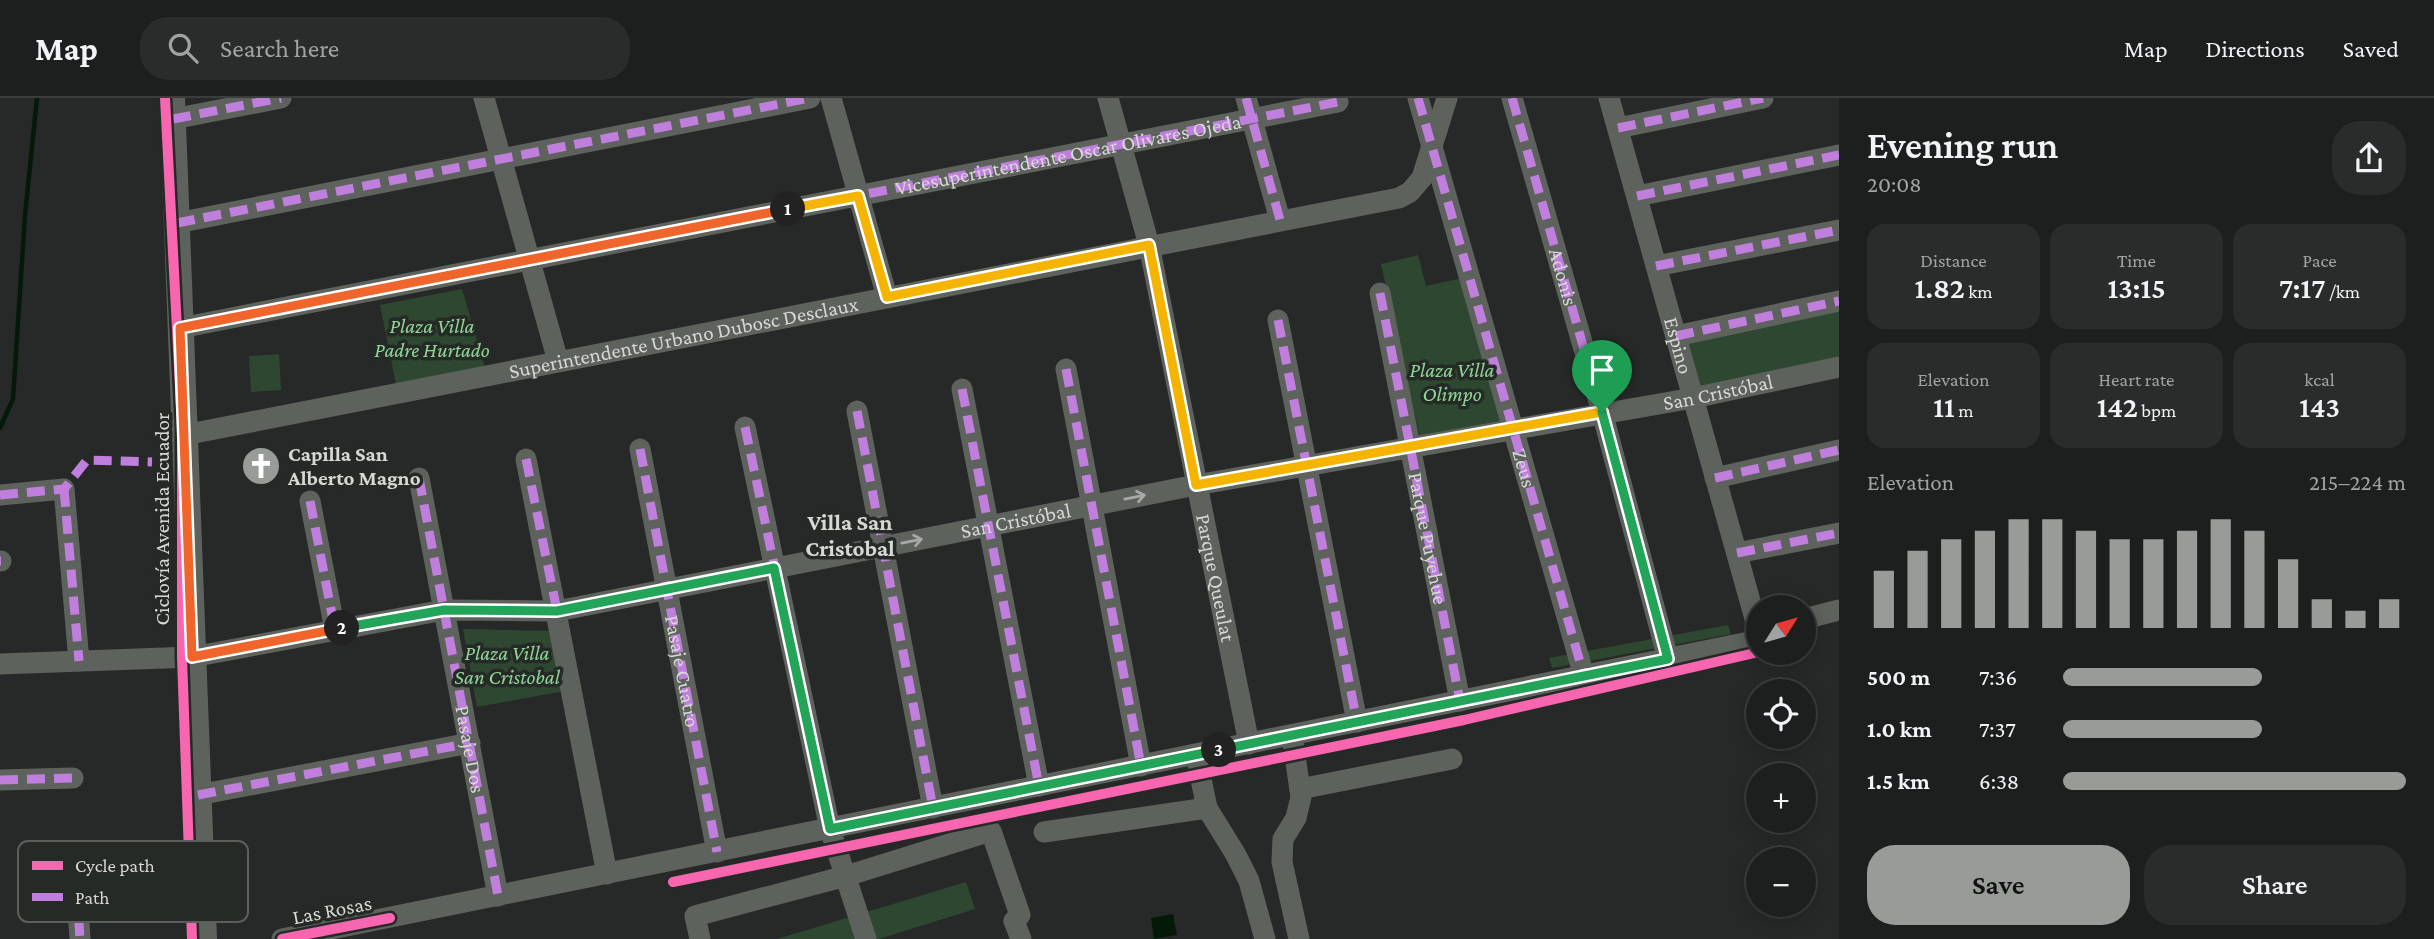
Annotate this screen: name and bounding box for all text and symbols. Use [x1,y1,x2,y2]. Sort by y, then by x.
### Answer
search box [140,17,630,80]
icon: search [164,29,202,67]
text: Map [35,30,98,67]
text: Search here [220,34,339,63]
text: Map [2124,35,2168,62]
text: Directions [2206,35,2305,62]
text: Saved [2343,35,2399,62]
street label: Vicesuperintendente Oscar Olivares Ojeda [893,109,1244,200]
button: share [2332,121,2406,195]
text: Evening run [1867,124,2058,166]
text: 20:08 [1867,171,1922,197]
pin: 1 [770,192,806,226]
text: 1 [784,198,791,219]
street label: Adonis [1544,245,1583,308]
text: Distance [1920,250,1987,271]
text: Time [2117,250,2156,271]
text: Pace [2302,250,2337,271]
text: 1.82 [1914,271,1965,304]
text: 13:15 [2107,271,2166,304]
text: 7:17 [2279,271,2325,304]
text: km [1965,281,1993,302]
text: /km [2325,281,2360,302]
street label: Superintendente Urbano Dubosc Desclaux [507,292,860,383]
park label: Plaza Villa Padre Hurtado [374,314,490,362]
street label: Espino [1659,314,1698,377]
pin [1572,340,1632,412]
icon: arrive [1583,351,1621,389]
park label: Plaza Villa Olimpo [1410,358,1495,406]
street label: San Cristóbal [1661,369,1775,415]
text: Elevation [1918,369,1989,390]
text: Heart rate [2099,369,2174,390]
text: kcal [2304,369,2335,390]
text: 11 [1933,390,1955,423]
text: 142 [2097,390,2138,423]
text: 143 [2299,390,2340,423]
text: m [1955,400,1974,421]
text: bpm [2138,400,2176,421]
street label: Ciclovía Avenida Ecuador [150,412,174,625]
place label: Capilla San Alberto Magno [287,442,421,490]
church icon: Capilla San Alberto Magno [240,445,282,487]
street label: Zeus [1507,446,1541,490]
text: Elevation [1867,469,1954,495]
text: 215–224 m [2309,469,2406,495]
street label: Parque Puyehue [1403,470,1453,606]
one-way arrow [1123,490,1146,504]
street label: San Cristóbal [959,498,1073,543]
district label: Villa San Cristobal [805,509,895,561]
street label: Parque Queulat [1191,512,1240,645]
one-way arrow [900,534,923,547]
north arrow [1746,595,1816,665]
map controls [1746,595,1816,917]
pin: 2 [324,610,360,646]
street label: Pasaje Cuatro [660,613,705,729]
text: 2 [337,617,346,638]
park label: Plaza Villa San Cristobal [454,641,561,689]
text: 500 m [1867,664,1930,690]
text: 7:36 [1979,664,2017,690]
button: locate [1746,679,1816,749]
street label: Pasaje Dos [450,703,490,795]
text: 1.0 km [1867,716,1932,742]
text: 7:37 [1979,716,2016,742]
pin: 3 [1202,732,1236,768]
text: 3 [1214,739,1223,760]
button: + [1746,763,1816,833]
text: 1.5 km [1867,768,1930,794]
text: 6:38 [1979,768,2019,794]
legend [18,841,248,922]
button: Save [1867,845,2130,925]
button: Share [2144,845,2406,925]
button: − [1746,847,1816,917]
text: Cycle path [75,855,155,876]
text: Path [75,887,110,908]
street label: Las Rosas [290,891,374,929]

